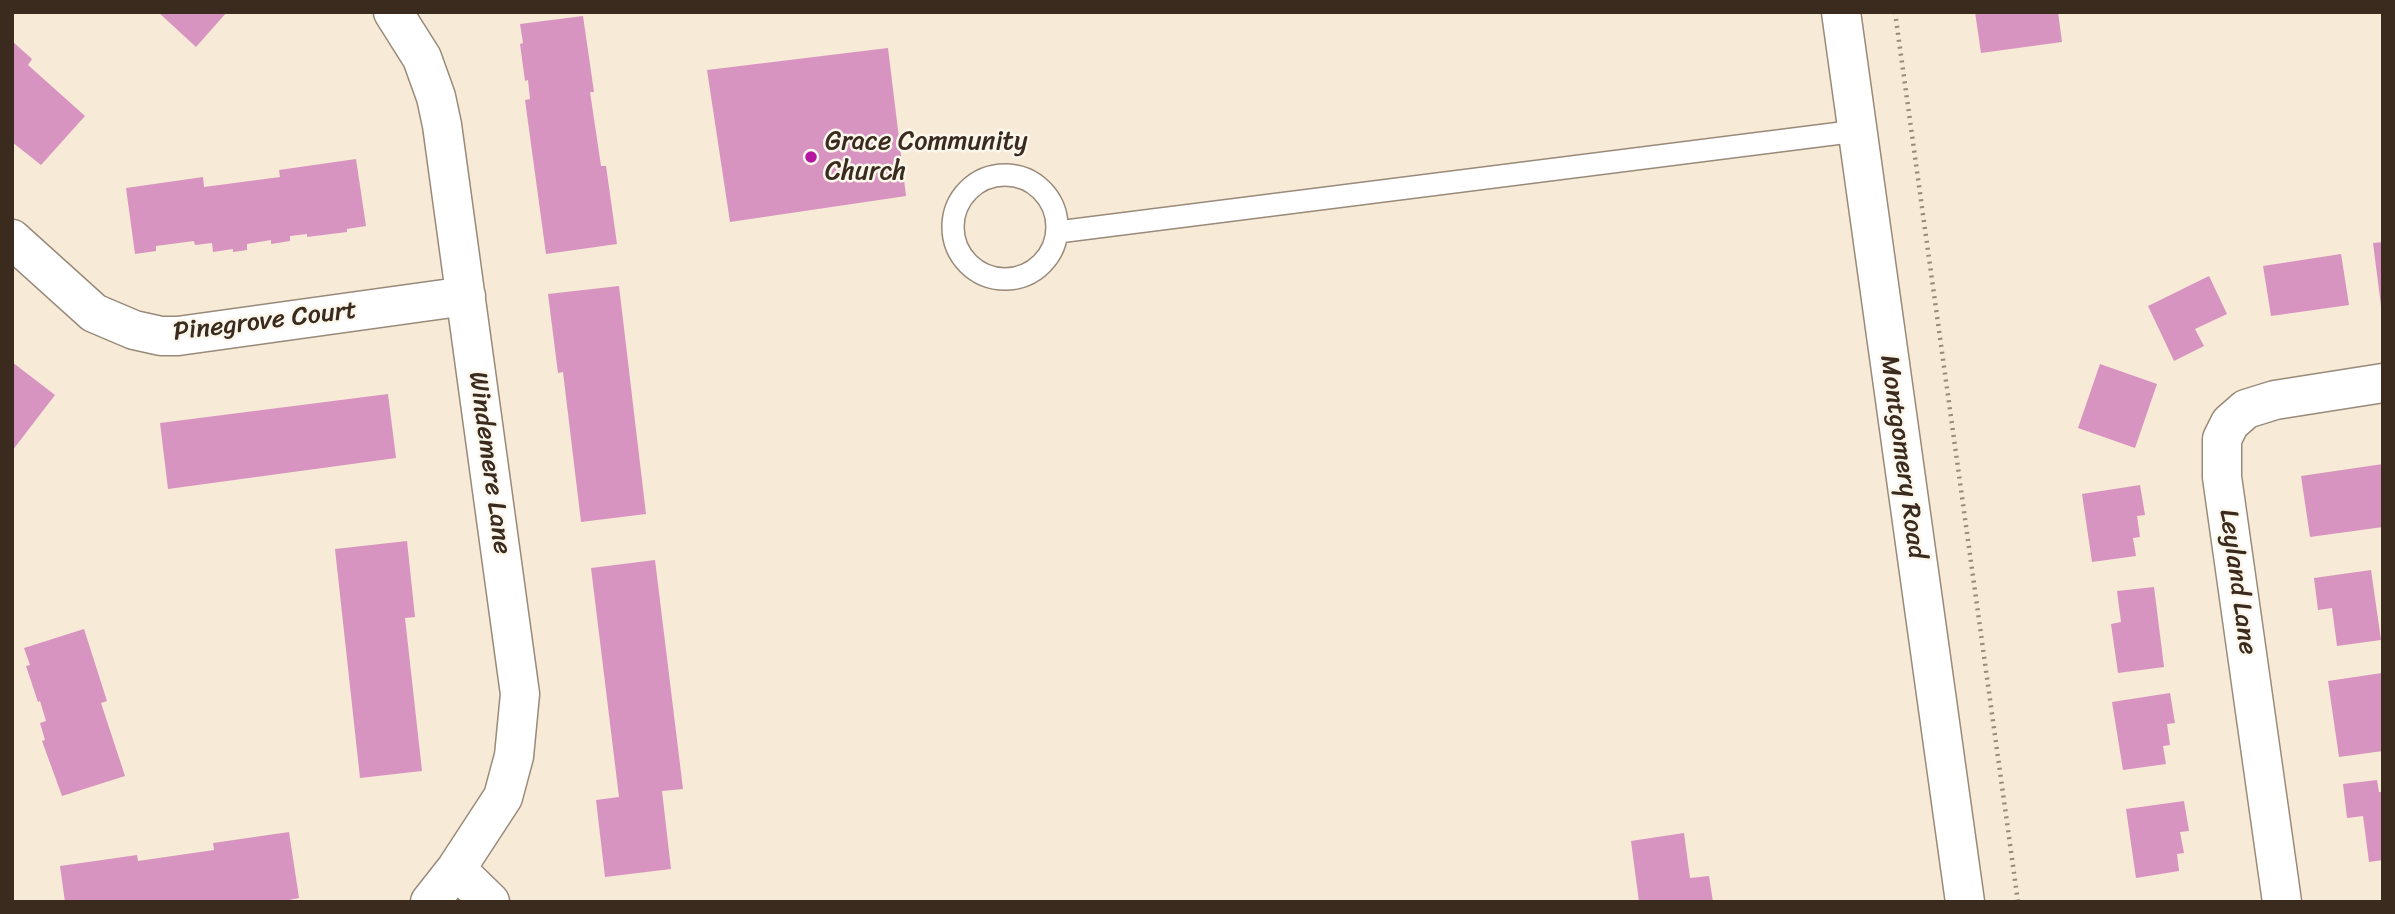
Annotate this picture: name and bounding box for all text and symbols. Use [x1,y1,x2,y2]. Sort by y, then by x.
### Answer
place label: Grace Community Church [825,126,1027,188]
marker: Grace Community Church [803,149,819,165]
street label: Pinegrove Court [171,295,359,349]
street label: Montgomery Road [1872,353,1932,561]
street label: Windemere Lane [461,370,517,556]
street label: Leyland Lane [2211,507,2263,657]

